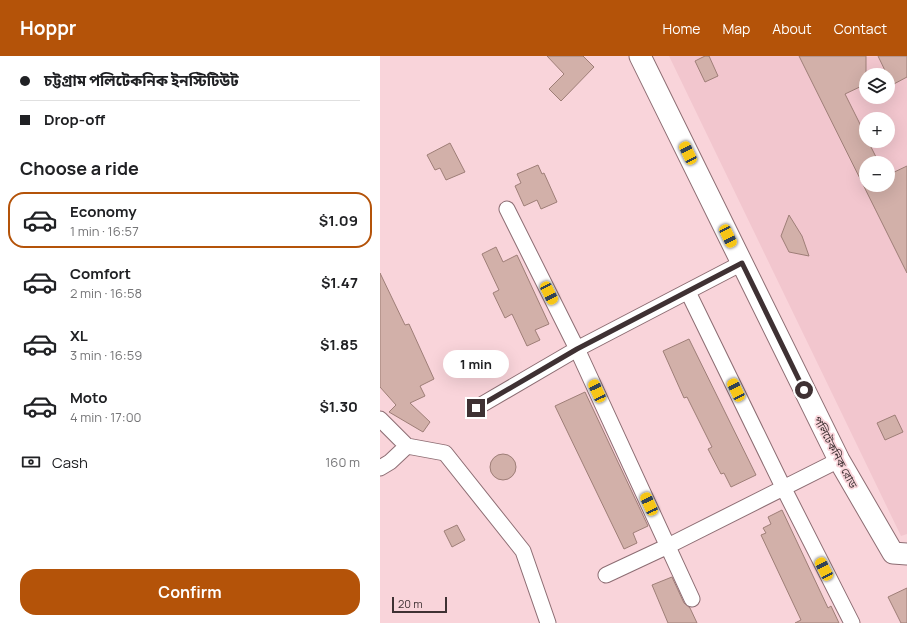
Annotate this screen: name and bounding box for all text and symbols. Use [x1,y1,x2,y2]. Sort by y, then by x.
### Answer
text: Hoppr [20,15,76,41]
text: Home [663,19,700,38]
text: Map [722,19,750,38]
text: About [772,19,812,38]
text: Contact [834,19,887,38]
map controls [859,68,895,192]
button: layers [859,68,895,104]
text: চট্টগ্রাম পলিটেকনিক ইনস্টিটিউট [44,70,239,91]
text: Drop-off [44,109,105,130]
button: + [859,112,895,148]
car [677,140,699,166]
text: Choose a ride [20,156,139,180]
button: − [859,156,895,192]
text: Economy [70,201,137,222]
icon: car [22,202,58,238]
text: $1.09 [319,210,358,231]
text: 1 min · 16:57 [70,222,139,240]
car [717,223,739,249]
text: Comfort [70,263,131,284]
icon: car [22,264,58,300]
text: $1.47 [321,272,358,293]
car [538,280,560,306]
text: 2 min · 16:58 [70,284,142,302]
text: XL [70,325,88,346]
icon: car [22,326,58,362]
text: $1.85 [320,334,358,355]
text: 3 min · 16:59 [70,346,142,364]
callout: 1 min [443,350,509,378]
text: 1 min [460,355,492,373]
car [725,377,747,403]
car [586,378,608,404]
route start [795,381,813,399]
text: Moto [70,387,107,408]
icon: car [22,388,58,424]
text: $1.30 [319,396,358,417]
route end [467,399,485,417]
text: 4 min · 17:00 [70,408,142,426]
street label: পলিটেকনিক রোড [811,413,861,491]
icon: cash [20,451,42,473]
text: Cash [52,452,88,473]
text: 160 m [325,453,360,471]
car [638,491,660,517]
car [813,556,835,582]
button: Confirm [20,569,360,615]
scale bar [392,595,447,614]
text: 20 m [398,596,423,611]

